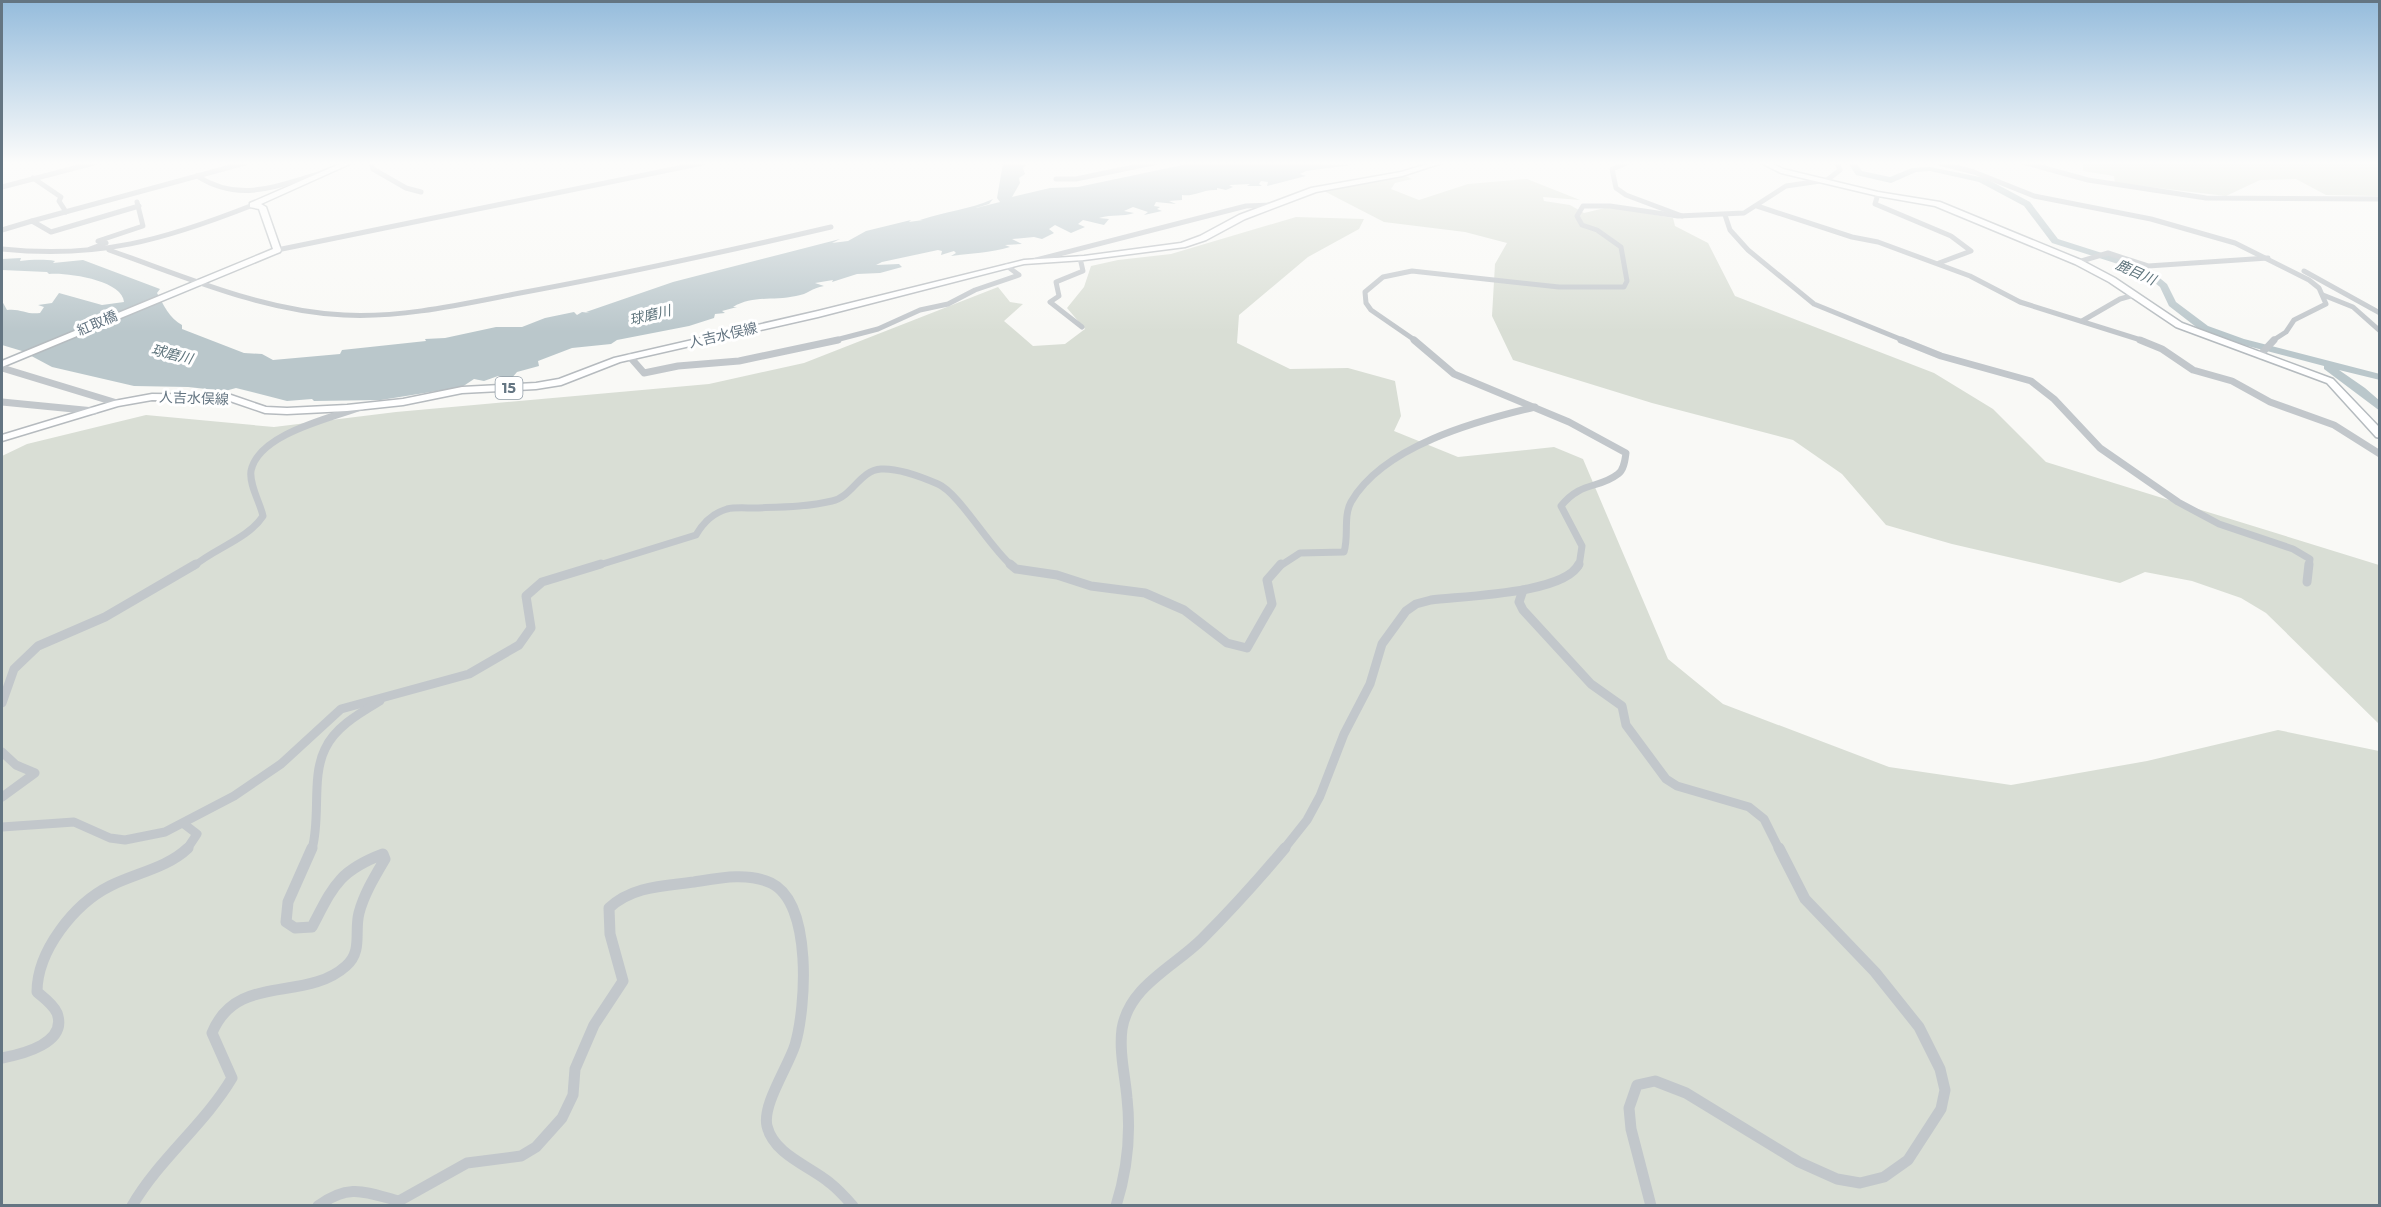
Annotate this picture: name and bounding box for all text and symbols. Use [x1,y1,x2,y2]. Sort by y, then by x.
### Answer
water label: 鹿目川 [2113,255,2161,290]
water label: 球磨川 [627,301,674,329]
street label: 紅取橋 [74,307,120,339]
street label: 人吉水俣線 [687,318,759,352]
water label: 球磨川 [149,340,196,368]
road number: 15 [496,377,522,399]
street label: 人吉水俣線 [159,388,229,408]

